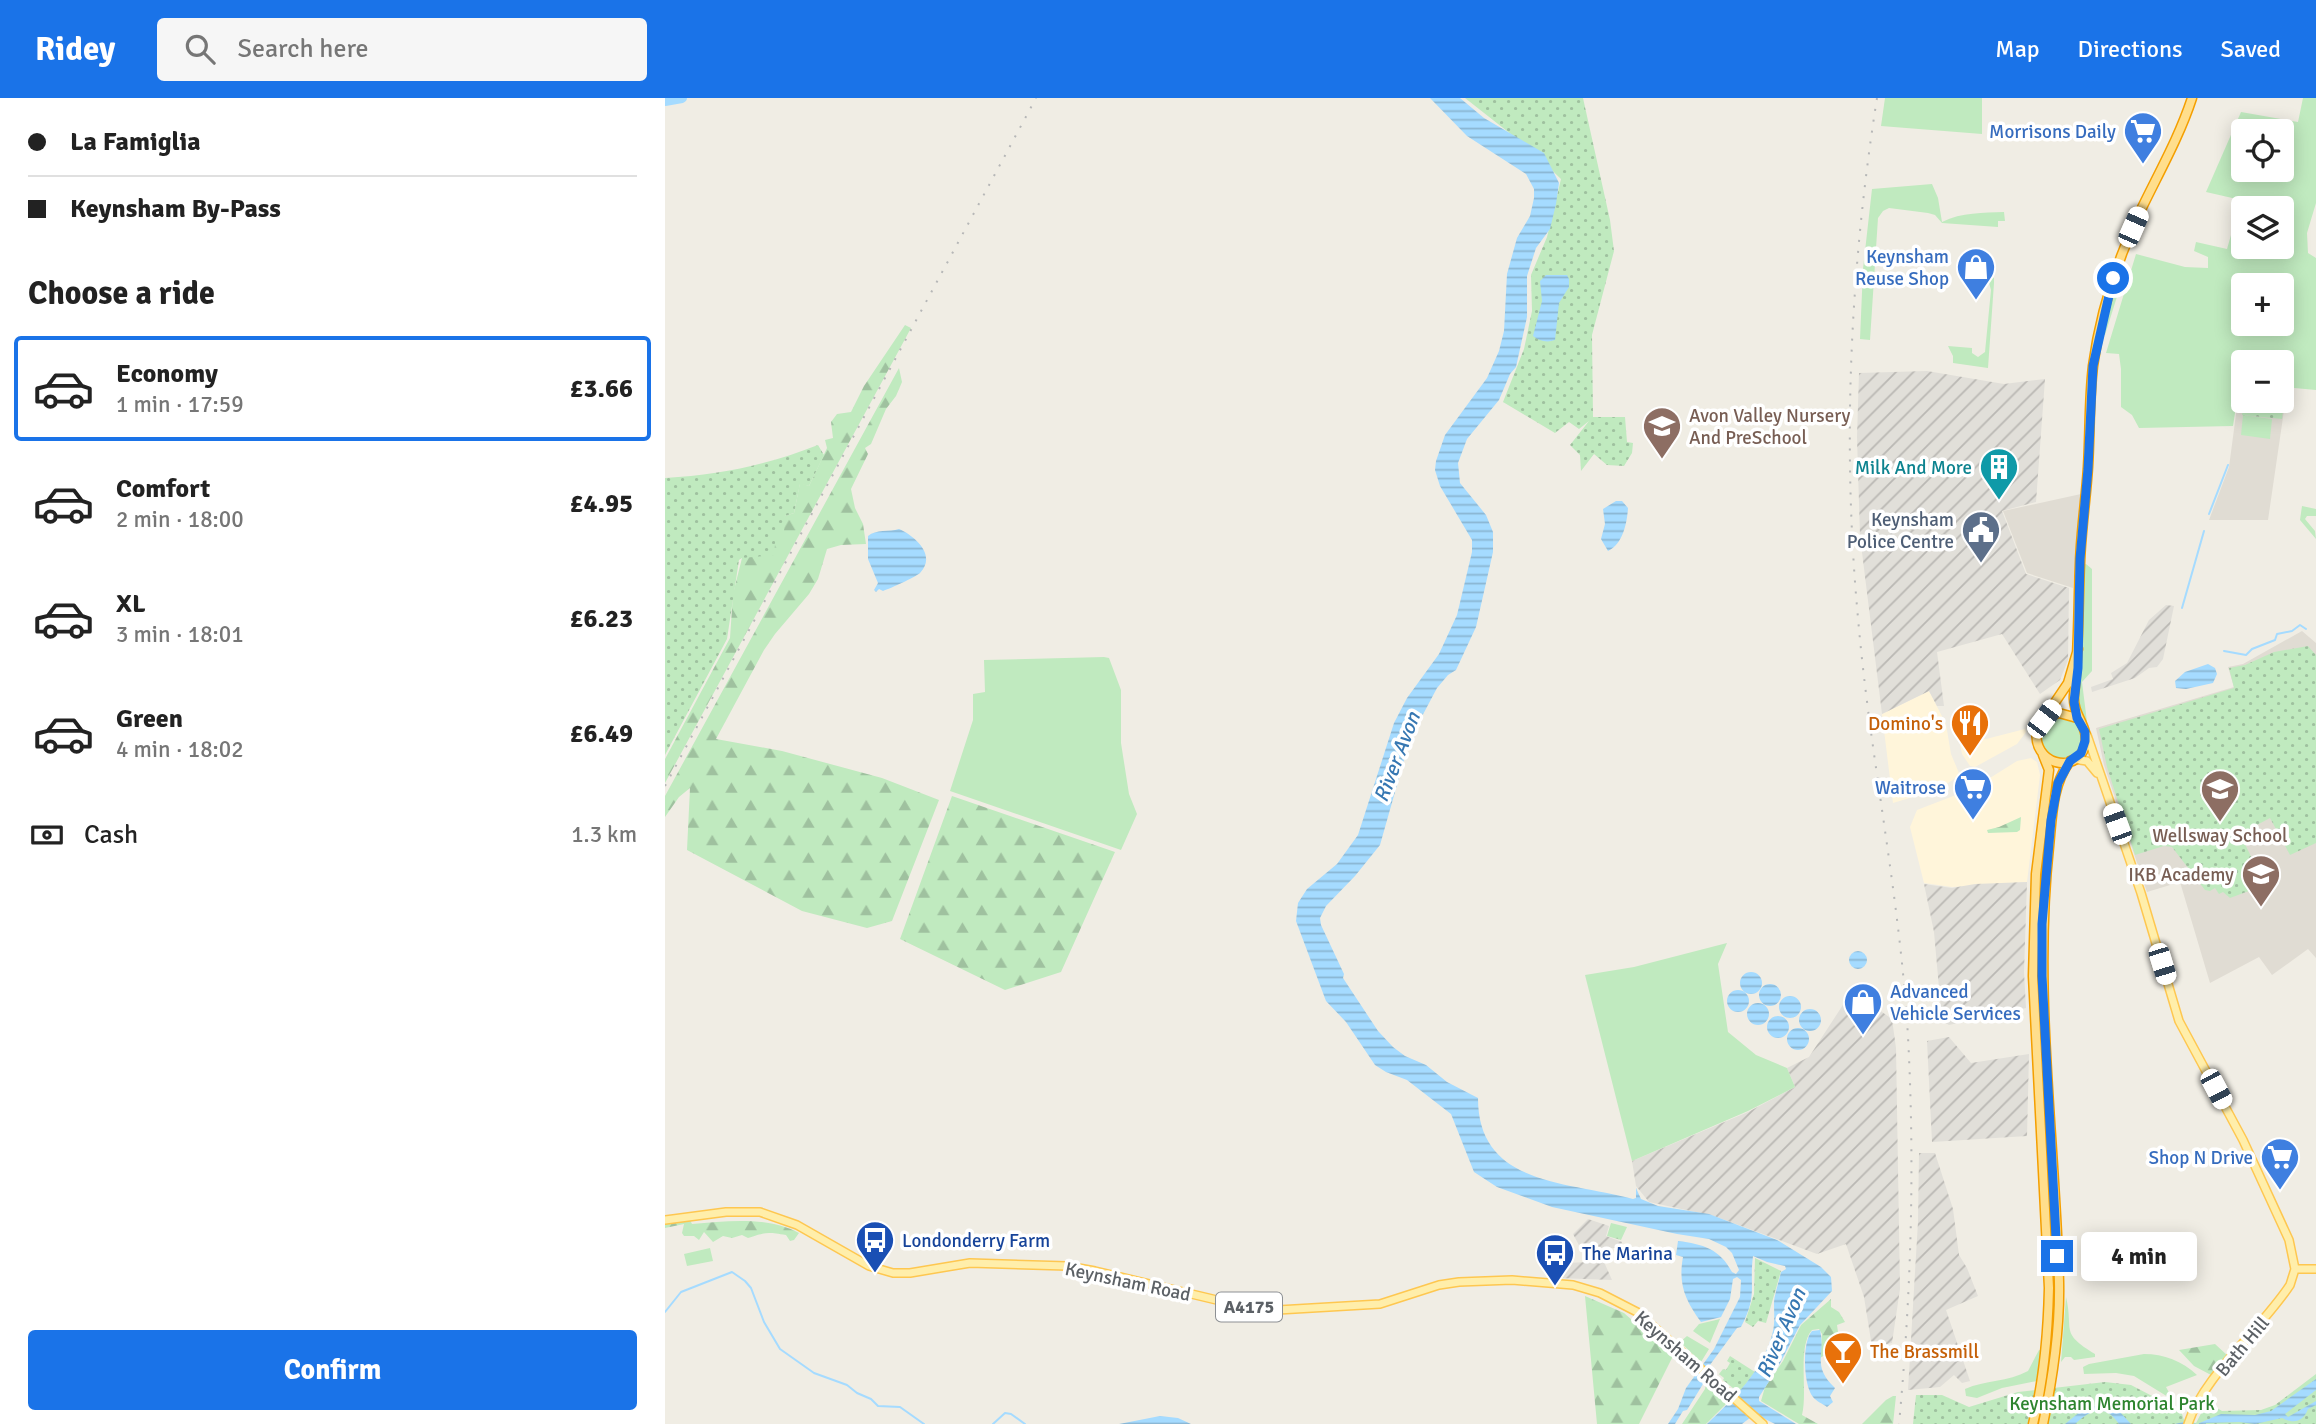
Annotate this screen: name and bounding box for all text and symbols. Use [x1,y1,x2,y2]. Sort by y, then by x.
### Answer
search box [157,18,647,81]
text: Ridey [35,29,115,70]
icon: search [181,30,219,68]
text: Search here [237,33,369,65]
text: Map [1995,34,2040,64]
text: Directions [2078,34,2183,64]
text: Saved [2221,34,2281,64]
supermarket icon: Morrisons Daily [2122,110,2164,165]
map controls [2231,119,2294,413]
button: locate [2231,119,2294,182]
place label: Morrisons Daily [1989,120,2116,144]
text: La Famiglia [70,126,200,158]
text: Keynsham By-Pass [70,193,281,225]
button: layers [2231,196,2294,259]
car [2115,204,2152,250]
place label: Keynsham Reuse Shop [1855,245,1949,291]
shop icon: Keynsham Reuse Shop [1955,246,1997,301]
route start [2097,262,2129,294]
button: + [2231,273,2294,336]
text: Choose a ride [28,274,215,313]
button: − [2231,350,2294,413]
icon: car [32,357,95,420]
text: Economy [116,358,218,390]
text: £3.66 [569,373,633,405]
text: 1 min · 17:59 [116,390,244,419]
place label: Avon Valley Nursery And PreSchool [1689,404,1851,450]
school or university icon: Avon Valley Nursery And PreSchool [1641,405,1683,460]
building icon: Milk And More [1978,446,2020,501]
place label: Milk And More [1855,456,1972,480]
icon: car [32,472,95,535]
text: Comfort [116,473,210,505]
text: £4.95 [569,488,633,520]
text: 2 min · 18:00 [116,505,244,534]
place label: Keynsham Police Centre [1847,508,1954,554]
public building icon: Keynsham Police Centre [1960,509,2002,564]
icon: car [32,587,95,650]
text: XL [116,588,146,620]
text: £6.23 [569,603,633,635]
text: 3 min · 18:01 [116,620,244,649]
car [2023,696,2066,742]
icon: car [32,702,95,765]
restaurant icon: Domino's [1949,702,1991,757]
text: Green [116,703,183,735]
water label: River Avon [1368,708,1426,806]
place label: Domino's [1868,712,1943,736]
text: £6.49 [569,718,633,750]
text: 4 min · 18:02 [116,735,244,764]
supermarket icon: Waitrose [1952,766,1994,821]
school or university icon: Wellsway School [2199,768,2241,823]
place label: Waitrose [1875,776,1946,800]
car [2100,801,2135,847]
icon: cash [28,816,66,854]
text: Cash [84,819,138,851]
text: 1.3 km [571,820,637,849]
place label: Wellsway School [2152,824,2288,848]
school or university icon: IKB Academy [2240,853,2282,908]
place label: IKB Academy [2128,863,2234,887]
car [2146,941,2179,987]
place label: Advanced Vehicle Services [1890,980,2021,1026]
shop icon: Advanced Vehicle Services [1842,981,1884,1036]
car [2197,1066,2236,1112]
supermarket icon: Shop N Drive [2259,1136,2301,1191]
place label: Shop N Drive [2148,1146,2253,1170]
bus stop icon: Londonderry Farm [854,1219,896,1274]
place label: Londonderry Farm [902,1229,1050,1253]
bus stop icon: The Marina [1534,1232,1576,1287]
callout: 4 min [2081,1232,2197,1280]
route end [2041,1240,2073,1272]
place label: The Marina [1582,1242,1673,1266]
text: 4 min [2111,1242,2167,1271]
street label: Keynsham Road [1063,1257,1193,1307]
water label: River Avon [1751,1284,1812,1382]
road number: A4175 [1216,1292,1282,1322]
street label: Keynsham Road [1629,1306,1741,1408]
street label: Bath Hill [2211,1312,2275,1382]
button: Confirm [28,1330,637,1410]
bar icon: The Brassmill [1822,1330,1864,1385]
place label: The Brassmill [1870,1340,1979,1364]
park label: Keynsham Memorial Park [2009,1392,2215,1416]

